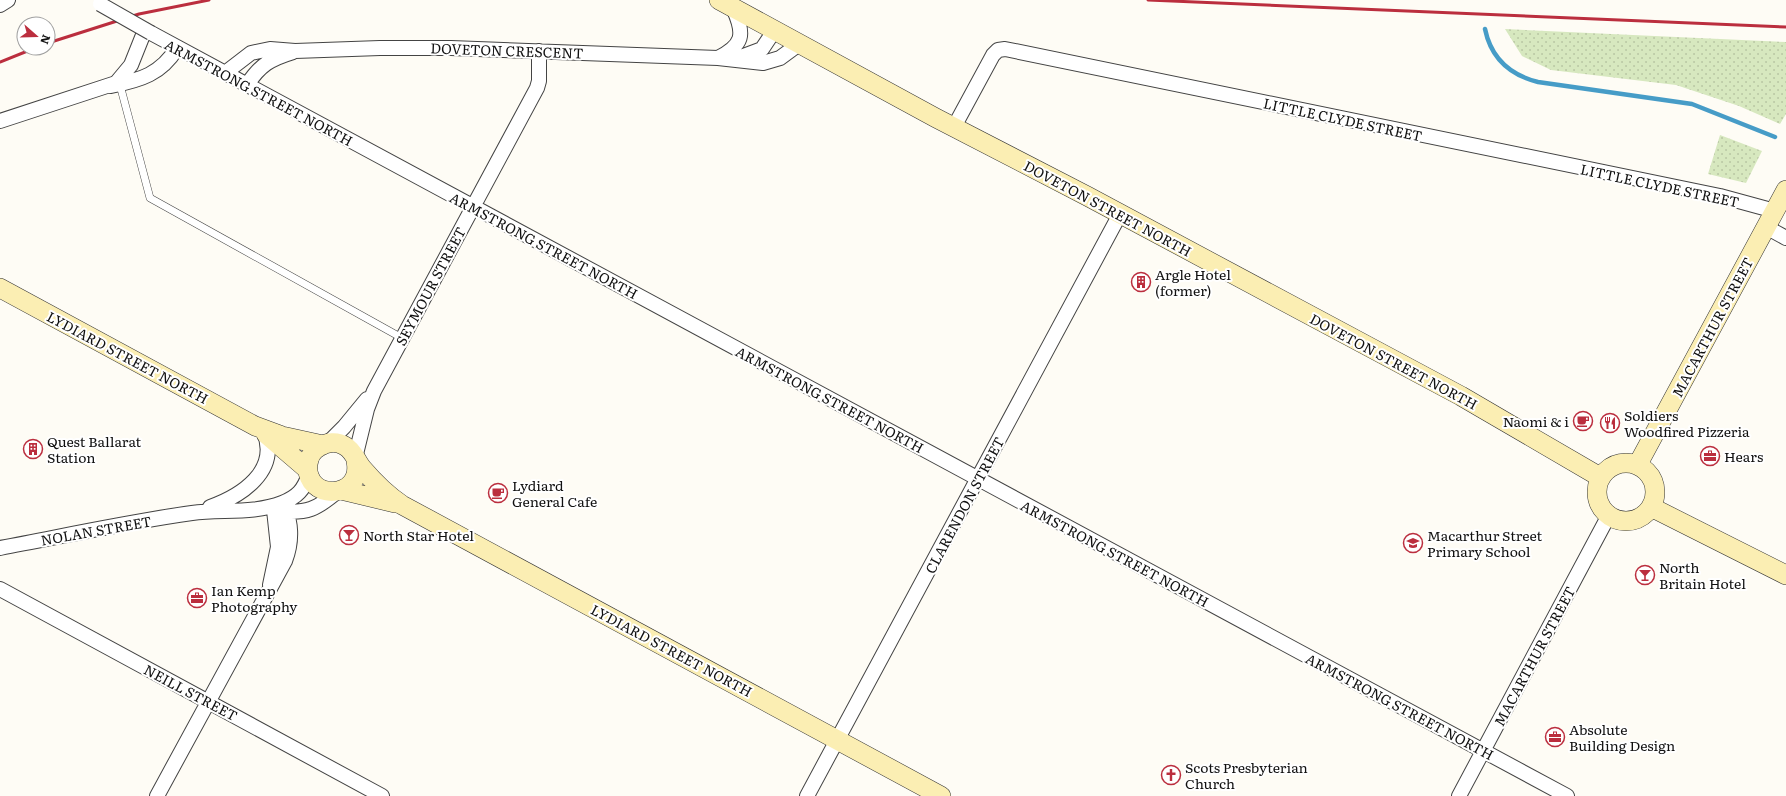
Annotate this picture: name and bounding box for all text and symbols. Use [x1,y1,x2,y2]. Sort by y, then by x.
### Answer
north arrow [16,16,56,56]
text: N [37,33,55,47]
street label: ARMSTRONG STREET NORTH [161,34,357,150]
street label: DOVETON CRESCENT [430,37,584,63]
street label: LITTLE CLYDE STREET [1262,92,1424,146]
street label: DOVETON STREET NORTH [1021,155,1195,261]
street label: LITTLE CLYDE STREET [1579,158,1741,212]
street label: ARMSTRONG STREET NORTH [446,187,642,303]
street label: SEYMOUR STREET [390,223,470,349]
street label: MACARTHUR STREET [1667,254,1757,400]
place label: Argle Hotel (former) [1155,264,1231,300]
building icon: Argle Hotel (former) [1130,271,1152,293]
street label: LYDIARD STREET NORTH [44,306,212,408]
street label: DOVETON STREET NORTH [1307,308,1481,414]
street label: ARMSTRONG STREET NORTH [732,341,928,457]
place label: Soldiers Woodfired Pizzeria [1624,405,1750,441]
cafe icon: Naomi & i [1572,410,1594,432]
place label: Naomi & i [1503,411,1569,431]
restaurant icon: Soldiers Woodfired Pizzeria [1599,412,1621,434]
place label: Quest Ballarat Station [47,431,142,467]
street label: CLARENDON STREET [920,433,1008,577]
building icon: Quest Ballarat Station [22,438,44,460]
office icon: Hears [1699,445,1721,467]
place label: Hears [1724,446,1763,466]
place label: Lydiard General Cafe [512,475,597,511]
cafe icon: Lydiard General Cafe [487,482,509,504]
street label: ARMSTRONG STREET NORTH [1017,495,1213,611]
street label: NOLAN STREET [39,510,153,550]
bar icon: North Star Hotel [338,524,360,546]
place label: North Star Hotel [363,525,474,545]
place label: Macarthur Street Primary School [1427,525,1543,561]
school or university icon: Macarthur Street Primary School [1402,532,1424,554]
place label: North Britain Hotel [1659,557,1746,593]
bar icon: North Britain Hotel [1634,564,1656,586]
place label: Ian Kemp Photography [211,580,298,616]
street label: MACARTHUR STREET [1489,583,1579,729]
office icon: Ian Kemp Photography [186,587,208,609]
street label: LYDIARD STREET NORTH [588,599,756,701]
street label: ARMSTRONG STREET NORTH [1302,648,1498,764]
street label: NEILL STREET [141,659,241,725]
place label: Absolute Building Design [1569,719,1675,755]
office icon: Absolute Building Design [1544,726,1566,748]
place label: Scots Presbyterian Church [1185,757,1308,793]
church icon: Scots Presbyterian Church [1160,764,1182,786]

